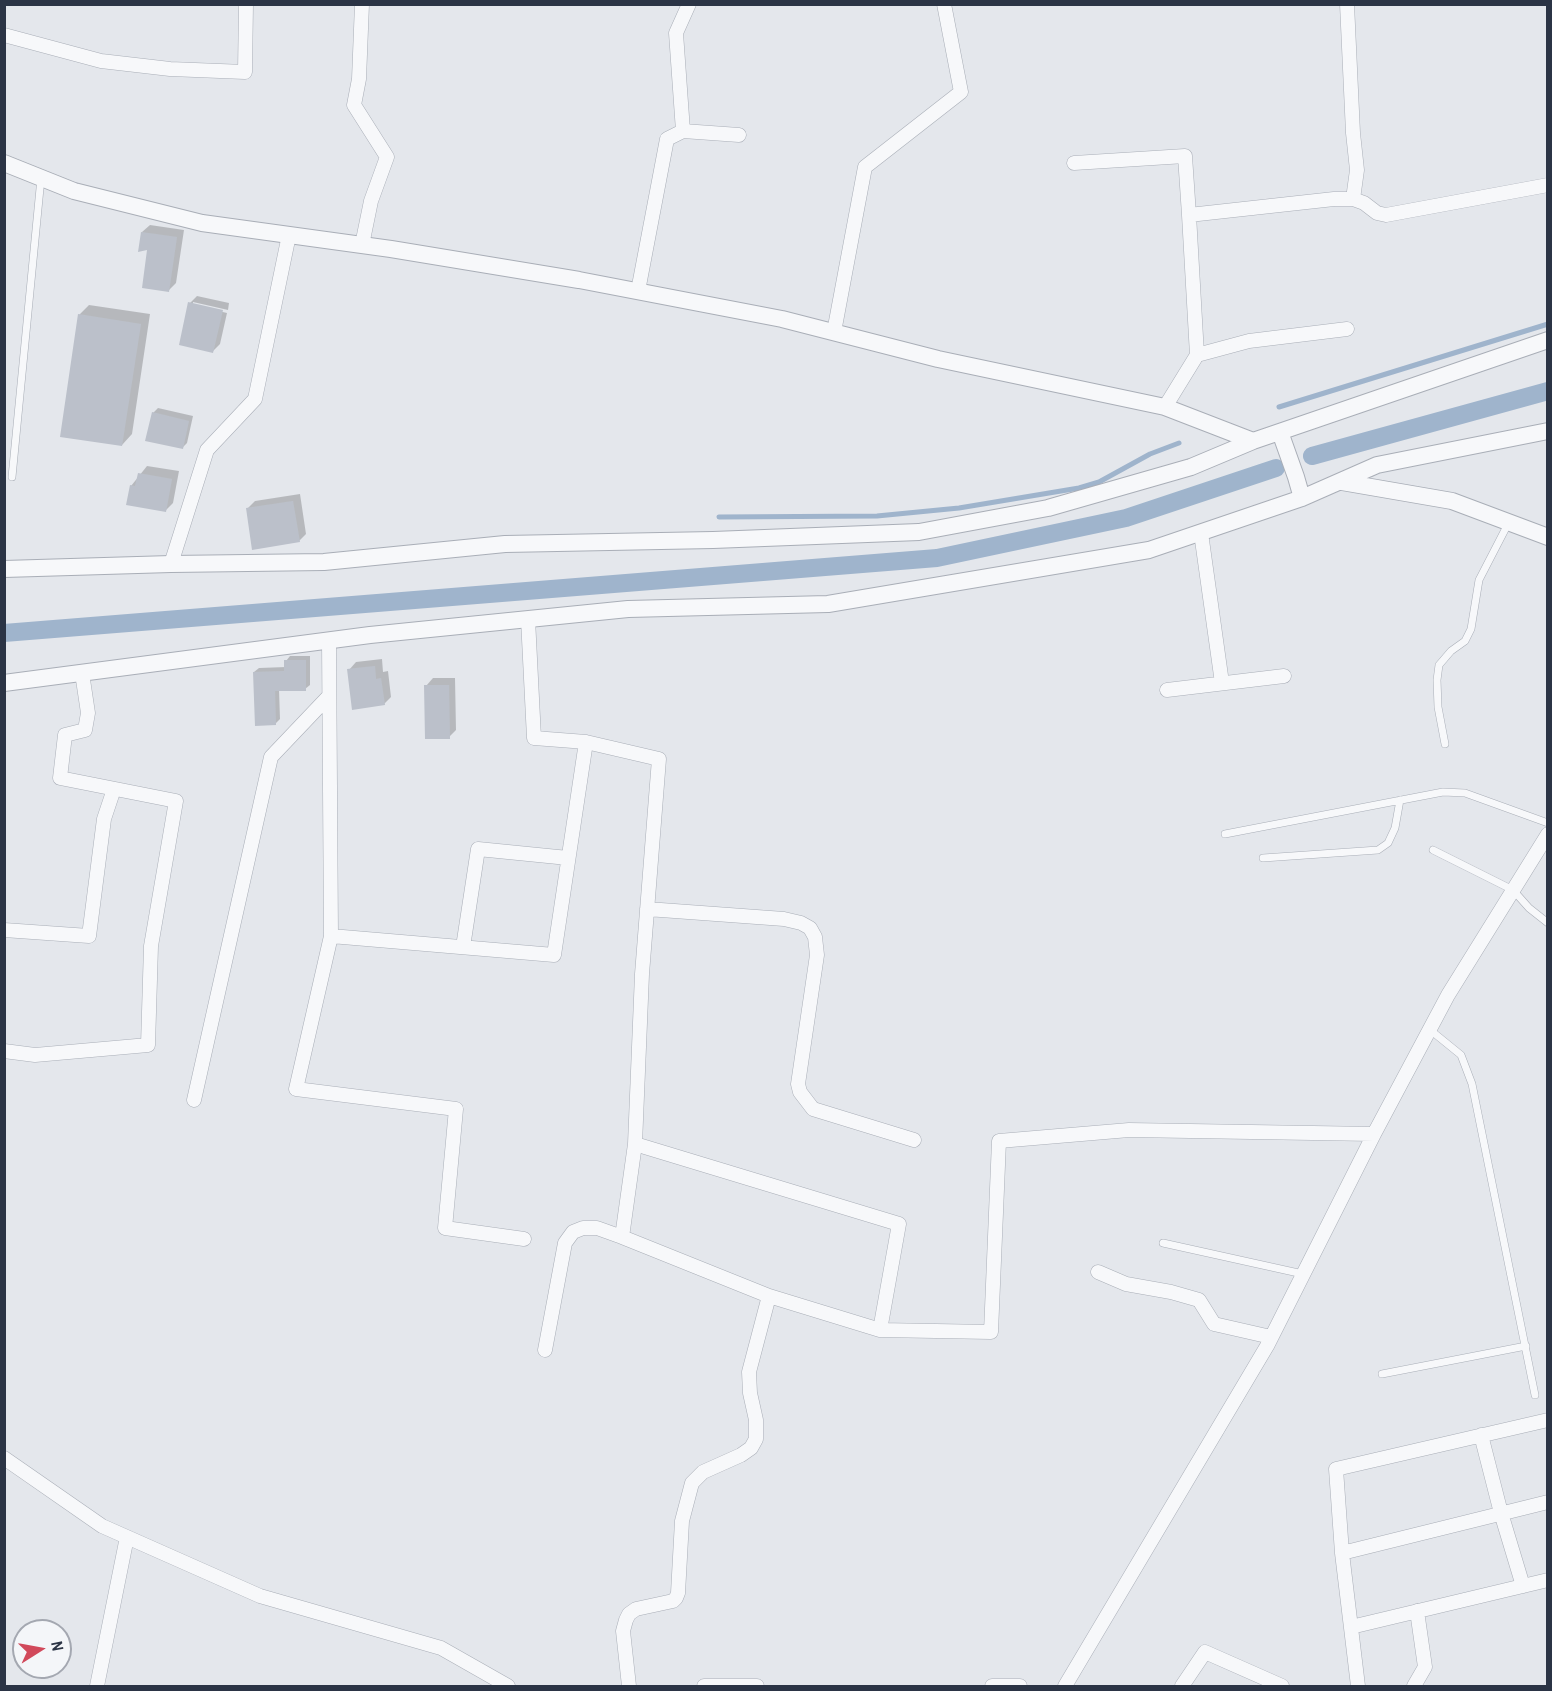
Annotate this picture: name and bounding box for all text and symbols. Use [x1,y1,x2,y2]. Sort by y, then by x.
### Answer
north arrow [12,1619,72,1679]
text: N [46,1639,69,1653]

